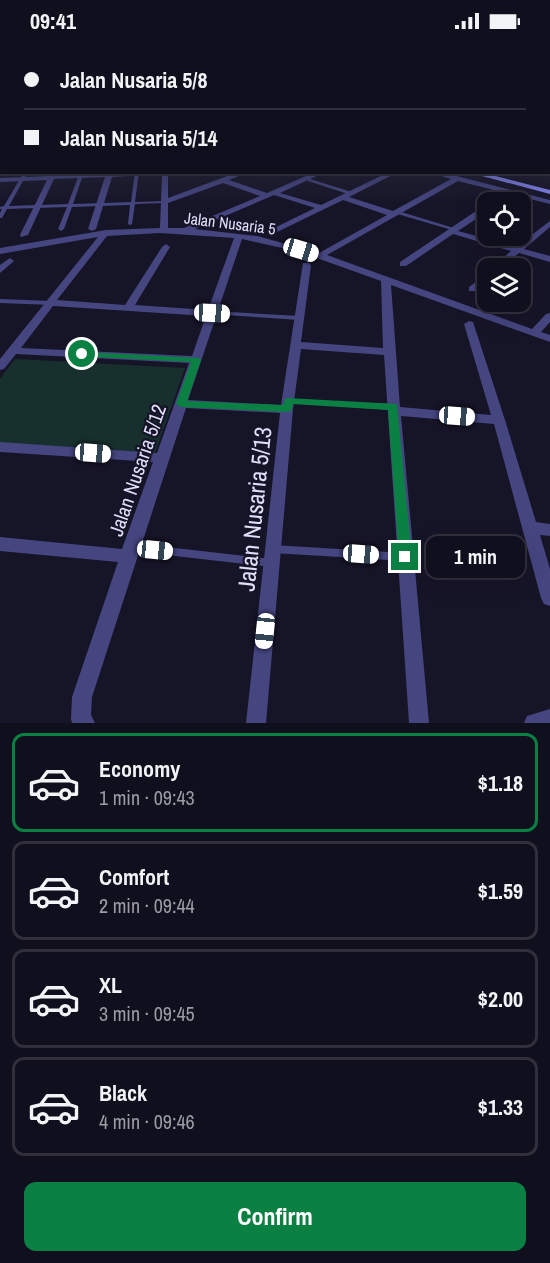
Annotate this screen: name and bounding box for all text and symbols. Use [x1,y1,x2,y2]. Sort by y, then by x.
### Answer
text: 09:41 [30,6,76,36]
text: Jalan Nusaria 5/8 [60,65,207,95]
text: Jalan Nusaria 5/14 [60,123,217,153]
map controls [477,192,531,312]
button: locate [477,192,531,246]
street label: Jalan Nusaria 5 [183,206,277,240]
car [281,236,321,264]
button: layers [477,258,531,312]
car [194,303,230,323]
route start [68,340,95,367]
street label: Jalan Nusaria 5/12 [102,401,172,539]
car [438,406,476,426]
street label: Jalan Nusaria 5/13 [229,425,279,593]
car [74,443,112,463]
callout: 1 min [426,536,525,578]
car [136,539,174,561]
route end [391,543,418,570]
text: 1 min [454,543,497,570]
car [342,544,380,564]
car [254,612,276,650]
text: Economy [99,754,180,784]
icon: car [27,756,81,810]
text: $1.18 [478,768,523,798]
text: 1 min · 09:43 [99,784,195,811]
text: Comfort [99,862,169,892]
icon: car [27,864,81,918]
text: $1.59 [478,876,523,906]
text: 2 min · 09:44 [99,892,195,919]
text: XL [99,970,122,1000]
icon: car [27,972,81,1026]
text: $2.00 [478,984,523,1014]
text: 3 min · 09:45 [99,1000,195,1027]
text: Black [99,1078,147,1108]
icon: car [27,1080,81,1134]
text: $1.33 [478,1092,523,1122]
text: 4 min · 09:46 [99,1108,195,1135]
button: Confirm [24,1182,526,1251]

